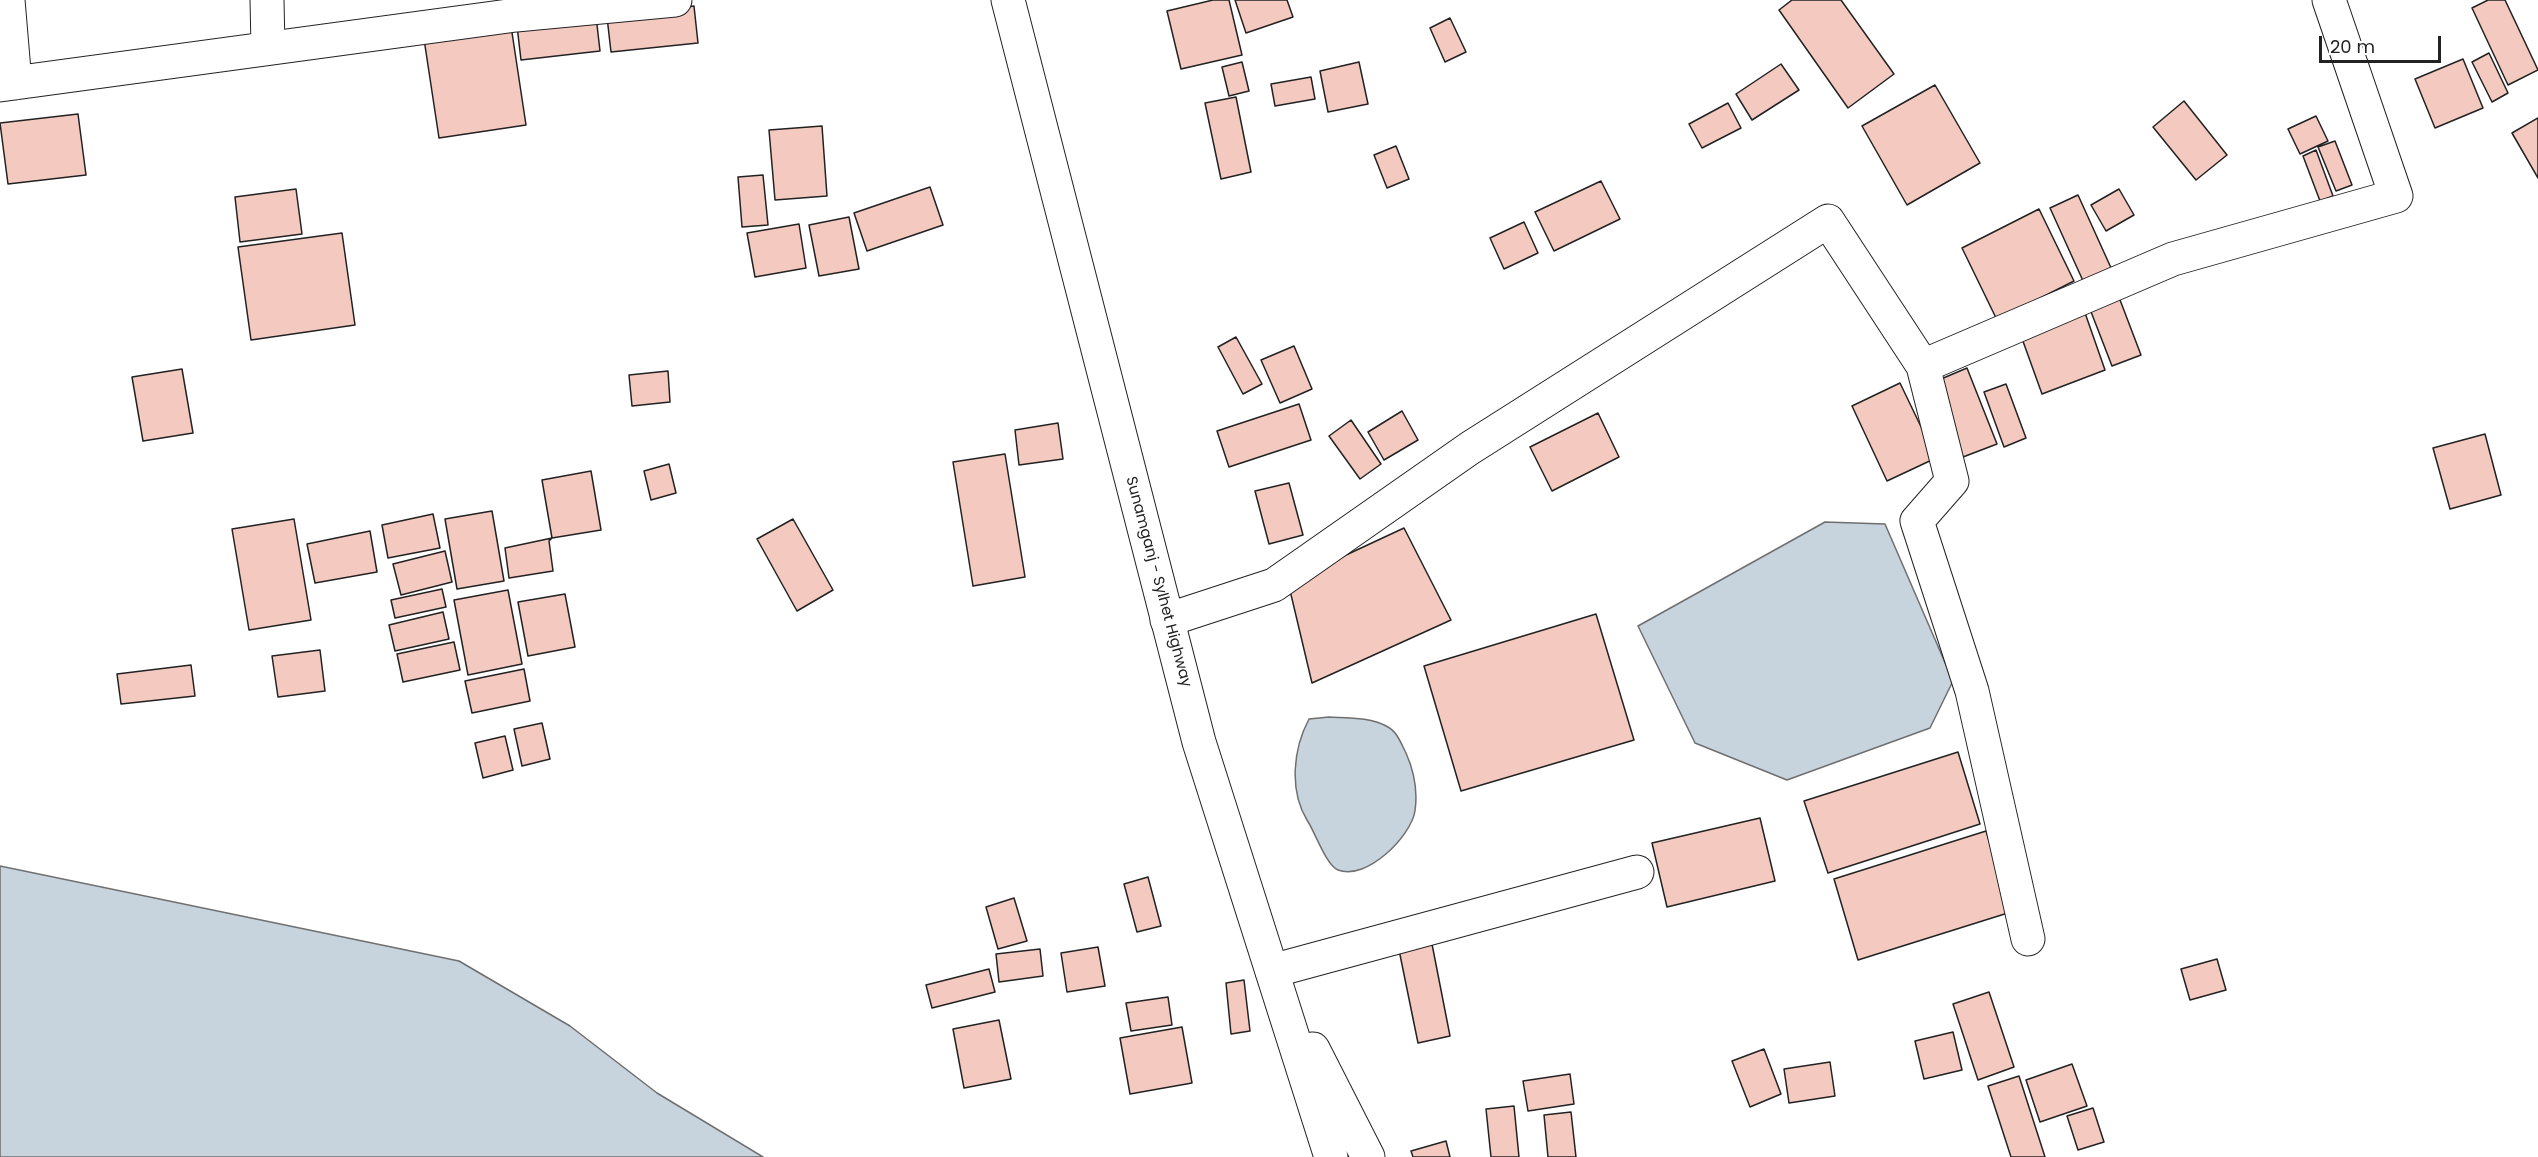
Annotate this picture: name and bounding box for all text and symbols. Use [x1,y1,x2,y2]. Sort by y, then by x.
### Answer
scale bar [2322,24,2444,62]
text: 20 m [2330,34,2375,59]
street label: Sunamganj - Sylhet Highway [1121,475,1195,689]

